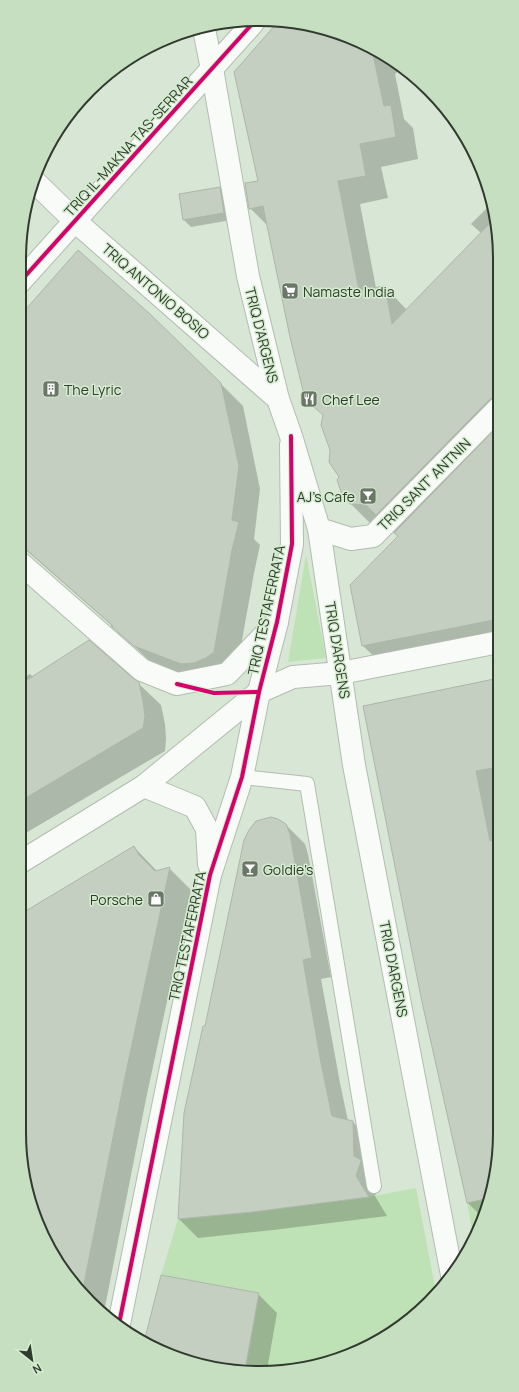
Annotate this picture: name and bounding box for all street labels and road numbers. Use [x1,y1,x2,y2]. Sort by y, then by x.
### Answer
street label: TRIQ IL-MAKNA TAS-SERRAR [60,72,196,220]
street label: TRIQ ANTONIO BOSIO [98,239,214,343]
street label: TRIQ D'ARGENS [241,285,283,385]
street label: TRIQ SANT' ANTNIN [373,433,475,535]
street label: TRIQ TESTAFERRATA [243,543,289,677]
street label: TRIQ D'ARGENS [321,600,355,700]
street label: TRIQ TESTAFERRATA [164,869,210,1003]
street label: TRIQ D'ARGENS [375,919,413,1019]

